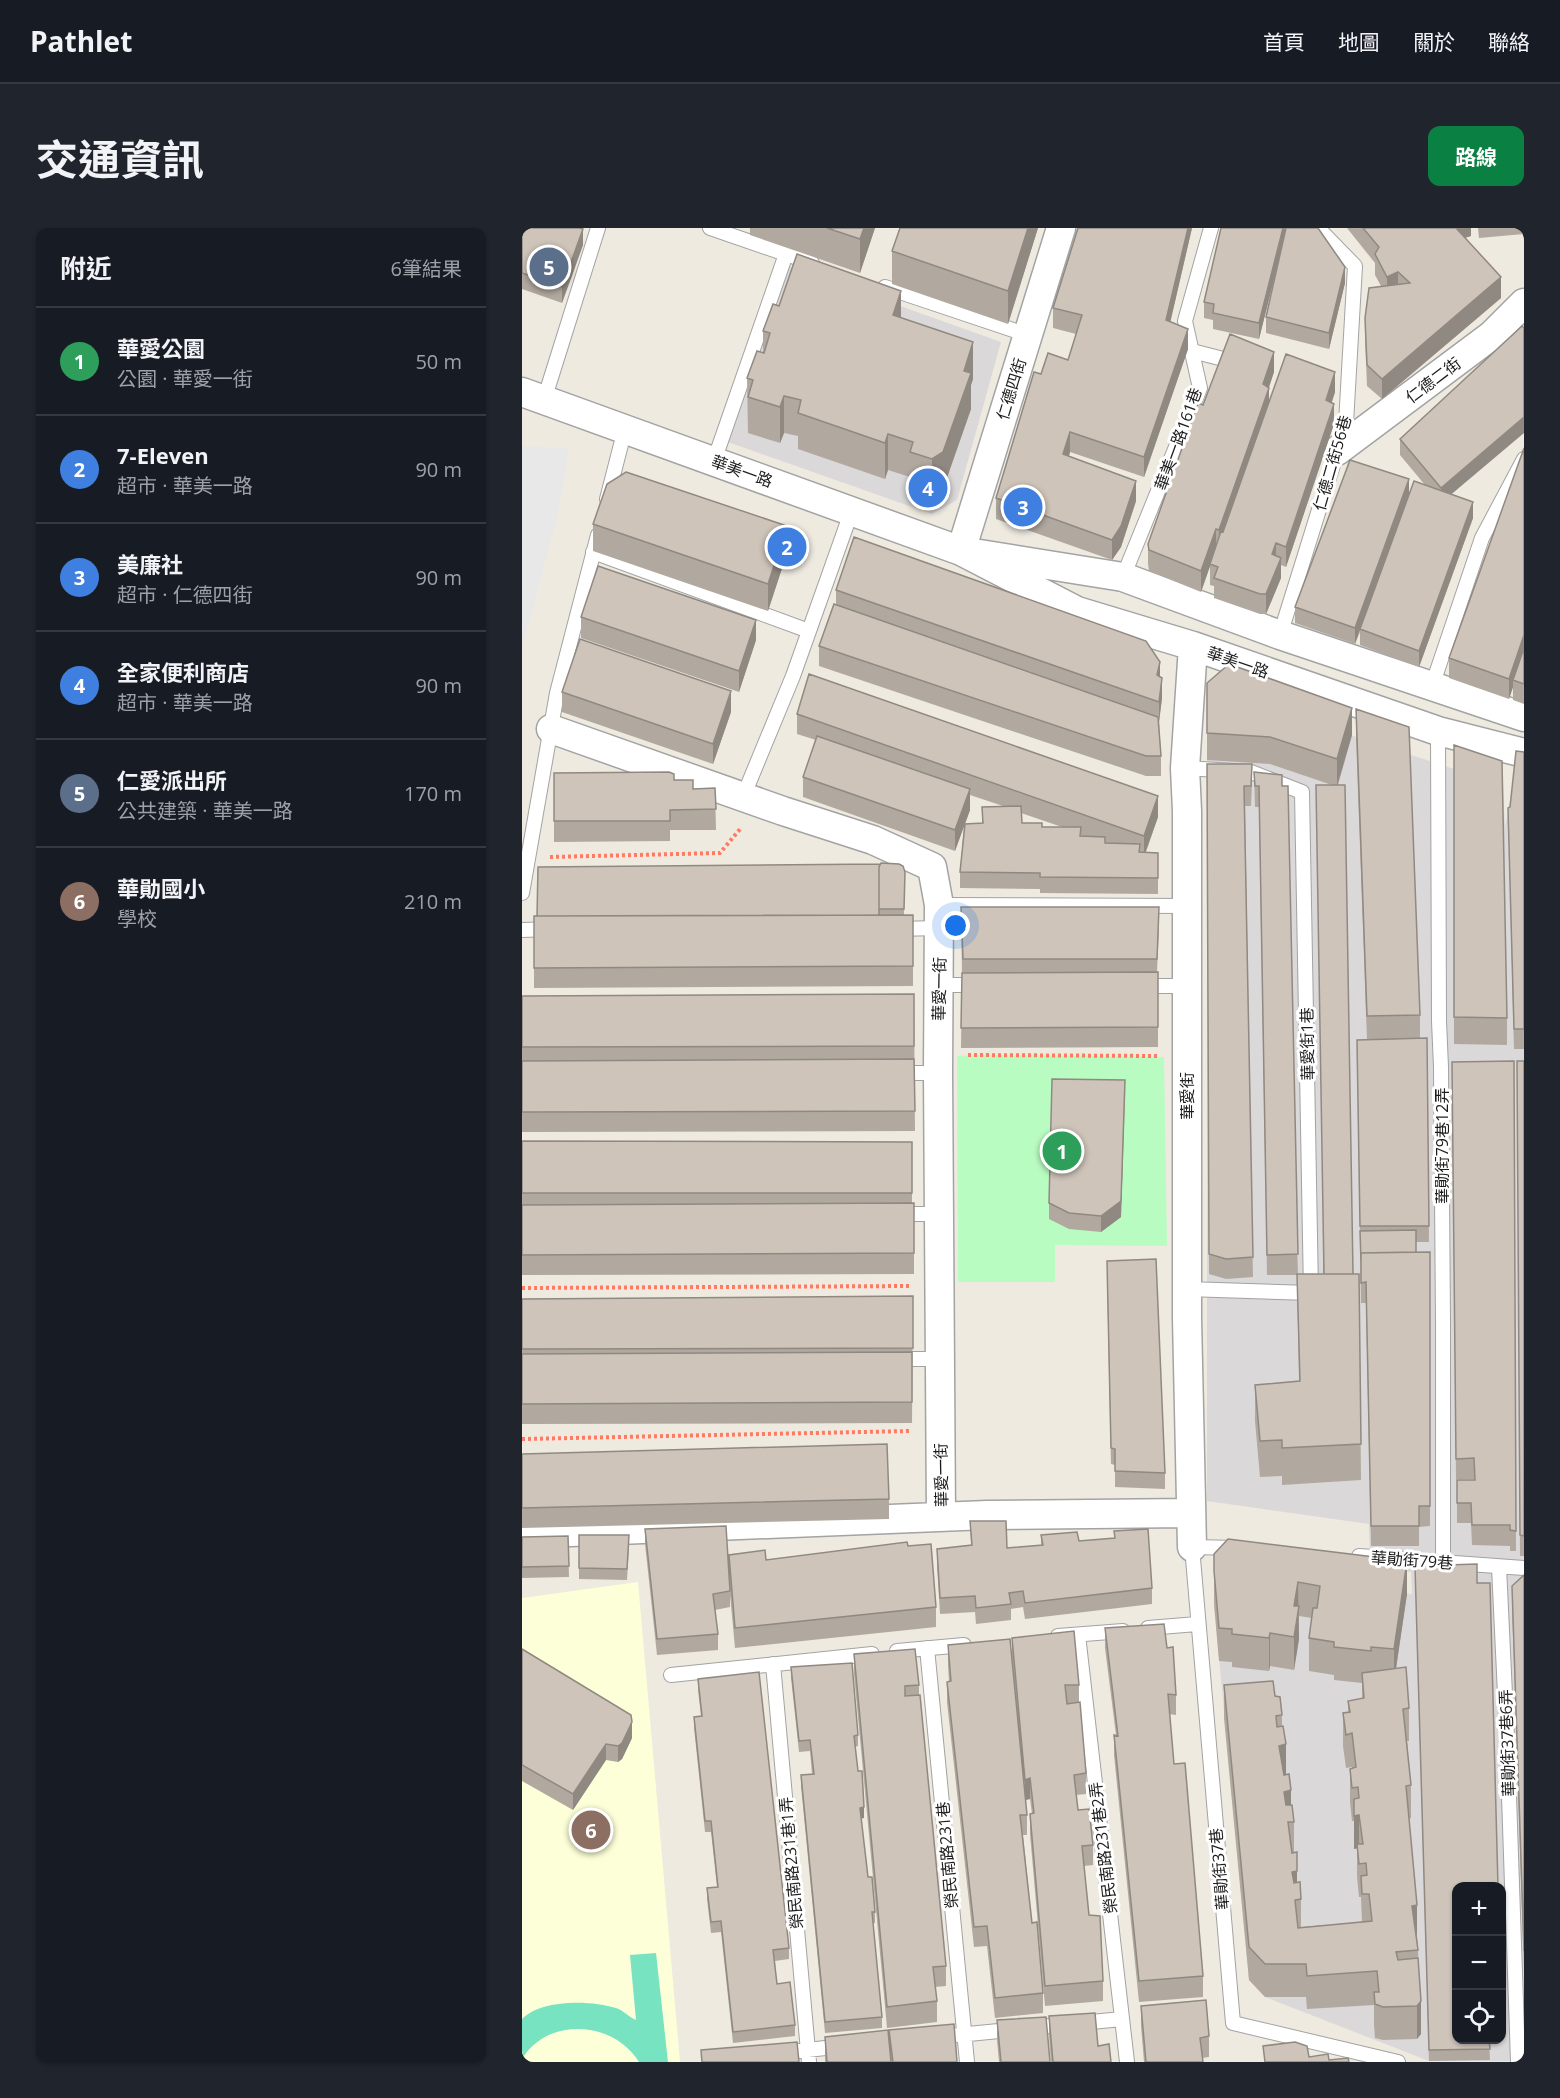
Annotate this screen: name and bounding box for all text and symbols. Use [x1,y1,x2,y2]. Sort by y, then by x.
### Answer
text: Pathlet [30,22,132,60]
text: 首頁 [1263,28,1305,56]
text: 地圖 [1338,28,1380,56]
text: 關於 [1413,28,1455,56]
text: 聯絡 [1488,28,1530,56]
button: 路線 [1428,126,1524,186]
text: 交通資訊 [36,130,204,187]
pin: 5 [530,244,568,290]
text: 附近 [60,250,112,286]
text: 6筆結果 [391,255,462,282]
text: 華愛公園 [117,333,205,363]
text: 1 [74,348,85,375]
text: 50 m [415,348,462,375]
street label: 仁德二街 [1401,352,1465,408]
street label: 仁德四街 [991,355,1031,423]
text: 公園 · 華愛一街 [117,365,253,392]
street label: 華美一路161巷 [1149,385,1207,493]
street label: 仁德二街56巷 [1308,413,1356,513]
text: 7-Eleven [117,440,209,470]
street label: 華美一路 [708,450,776,492]
text: 2 [74,456,85,483]
text: 90 m [415,456,462,483]
pin: 4 [908,466,948,510]
text: 超市 · 華美一路 [117,472,253,499]
pin: 3 [1004,484,1042,530]
pin: 2 [768,524,806,570]
text: 美廉社 [117,549,183,579]
text: 3 [74,564,85,591]
text: 90 m [415,564,462,591]
text: 超市 · 仁德四街 [117,581,253,608]
street label: 華美一路 [1204,641,1272,683]
text: 全家便利商店 [117,657,249,687]
text: 4 [74,672,85,699]
text: 90 m [415,672,462,699]
text: 超市 · 華美一路 [117,689,253,716]
text: 仁愛派出所 [117,765,227,795]
text: 5 [74,780,85,807]
text: 170 m [404,780,462,807]
text: 公共建築 · 華美一路 [117,797,293,824]
text: 華勛國小 [117,873,205,903]
text: 6 [74,888,85,915]
text: 210 m [404,888,462,915]
text: 學校 [117,905,157,932]
your location [941,911,970,940]
street label: 華愛一街 [927,957,951,1021]
street label: 華愛街1巷 [1295,1007,1319,1081]
street label: 華愛街 [1176,1072,1198,1120]
street label: 華勛街79巷12弄 [1431,1088,1453,1204]
pin: 1 [1042,1128,1082,1174]
street label: 華愛一街 [929,1443,953,1507]
street label: 華勛街79巷 [1370,1546,1454,1574]
street label: 華勛街37巷6弄 [1494,1689,1520,1797]
street label: 榮民南路231巷2弄 [1084,1781,1122,1915]
street label: 榮民南路231巷1弄 [774,1796,808,1930]
street label: 榮民南路231巷 [931,1801,963,1909]
pin: 6 [572,1808,610,1852]
street label: 華勛街37巷 [1204,1827,1234,1911]
map controls [1452,1882,1506,2044]
button: + [1452,1882,1506,1936]
button: − [1452,1936,1506,1990]
button: locate [1452,1990,1506,2044]

